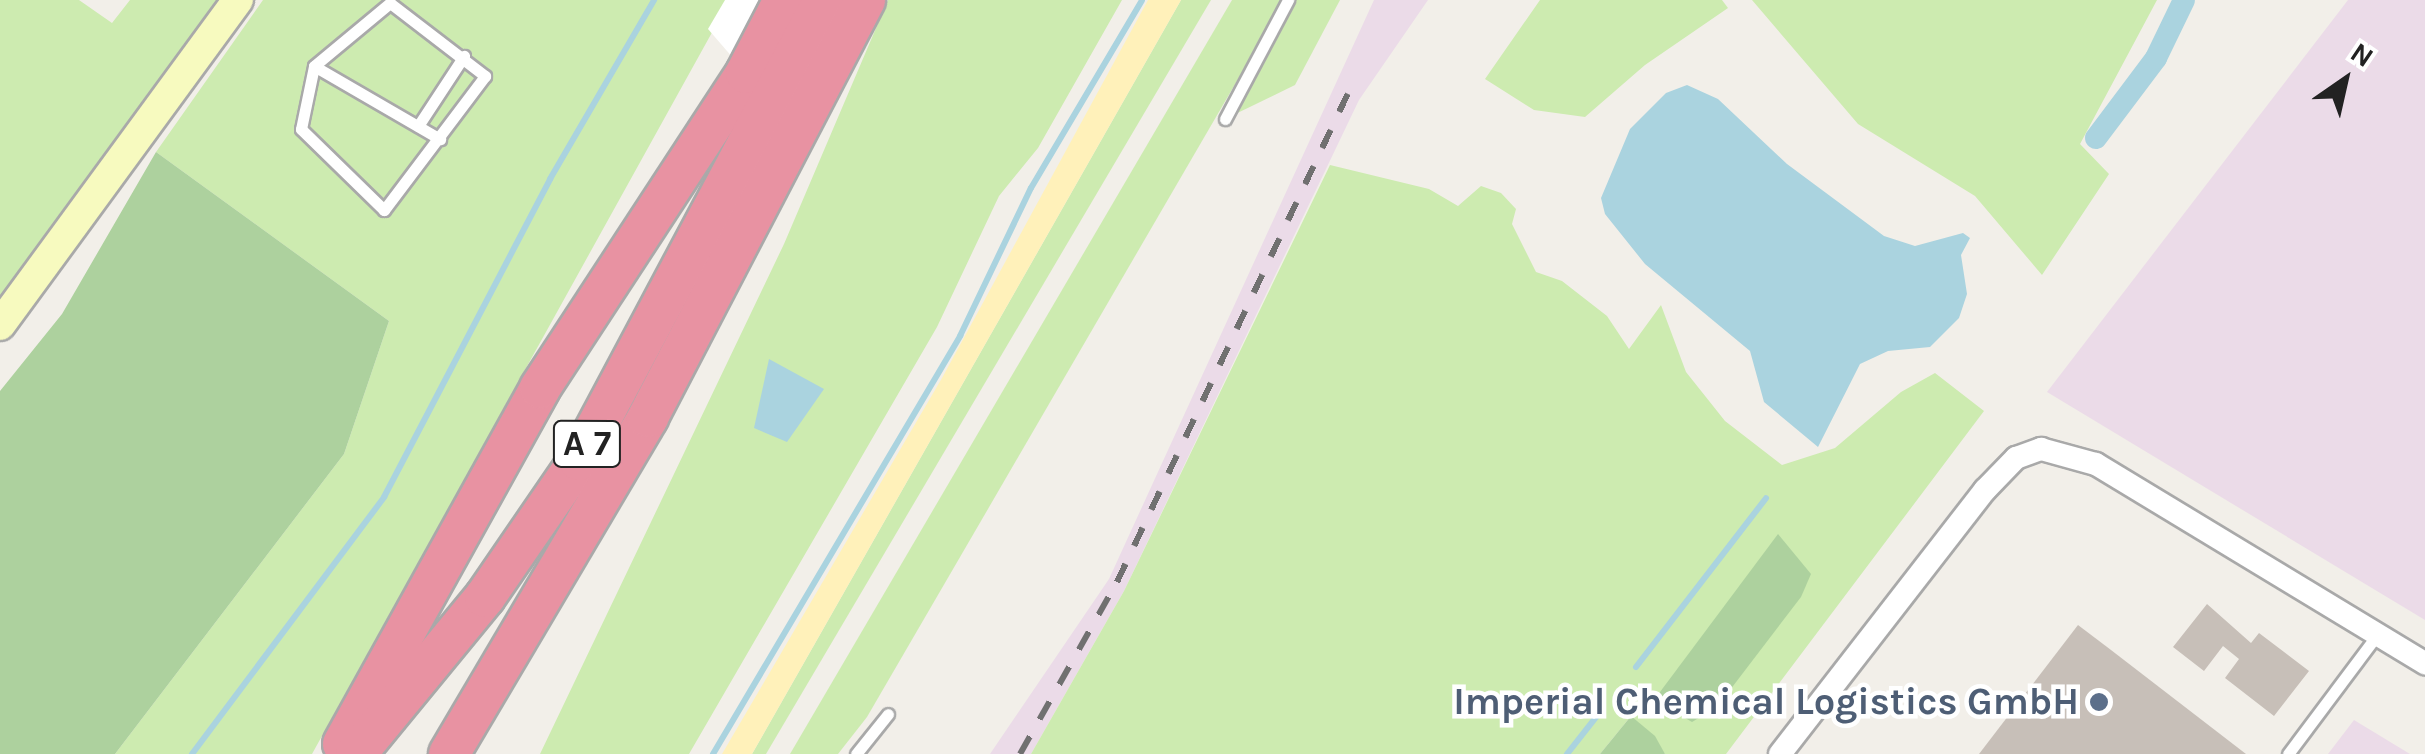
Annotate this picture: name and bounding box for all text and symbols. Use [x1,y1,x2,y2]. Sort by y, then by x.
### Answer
north arrow [2295,30,2395,130]
text: N [2344,35,2380,74]
road number: A 7 [552,414,622,474]
place label: Imperial Chemical Logistics GmbH [1453,679,2079,725]
marker: Imperial Chemical Logistics GmbH [2088,691,2110,713]

